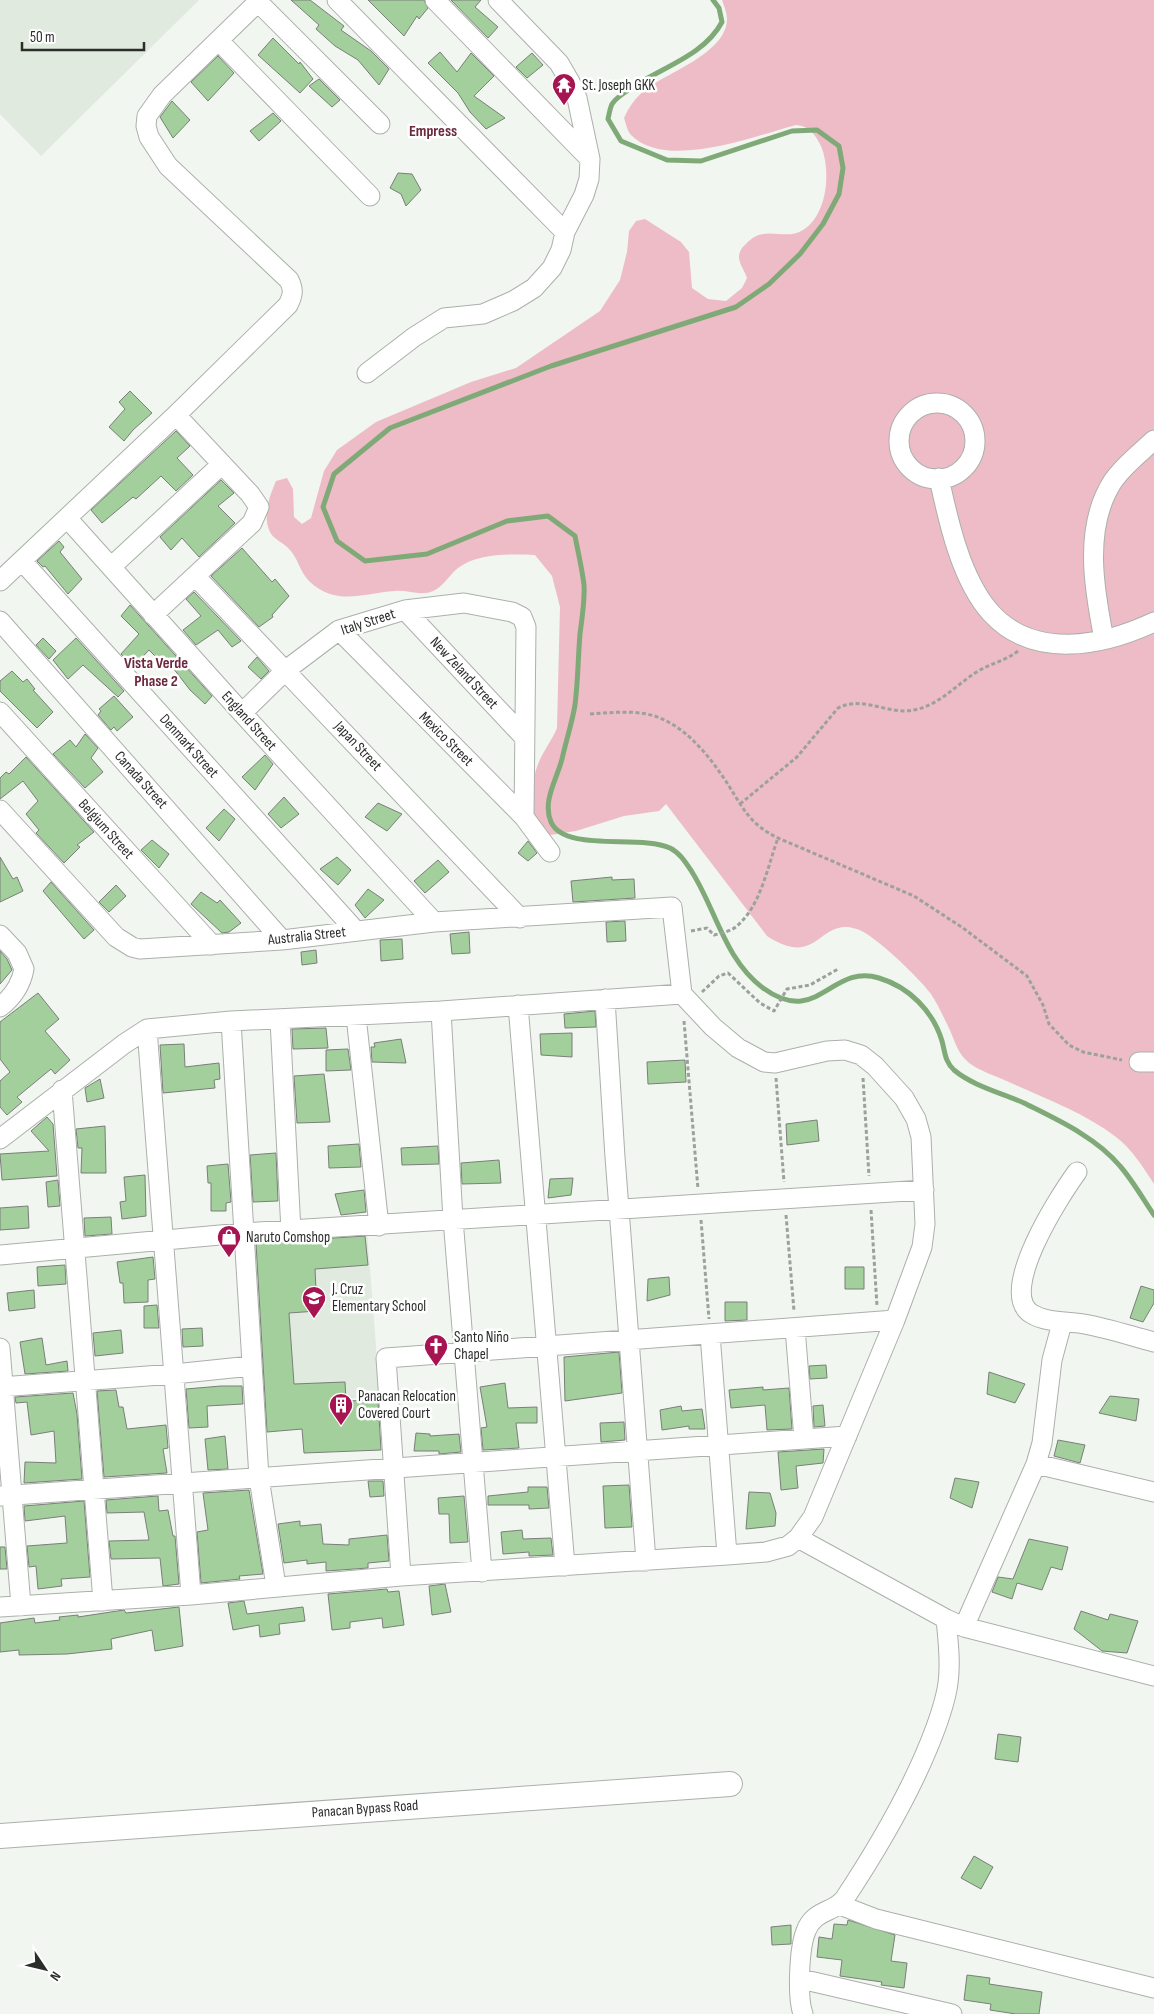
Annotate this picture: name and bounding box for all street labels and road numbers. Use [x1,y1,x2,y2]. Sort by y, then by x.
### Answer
street label: Italy Street [338,604,398,640]
street label: New Zeland Street [426,633,502,713]
street label: England Street [217,687,281,755]
street label: Mexico Street [415,708,478,771]
street label: Denmark Street [155,710,223,782]
street label: Japan Street [329,716,386,775]
street label: Canada Street [110,747,172,813]
street label: Belgium Street [74,795,138,863]
street label: Australia Street [266,922,347,950]
street label: Panacan Bypass Road [311,1796,419,1822]

